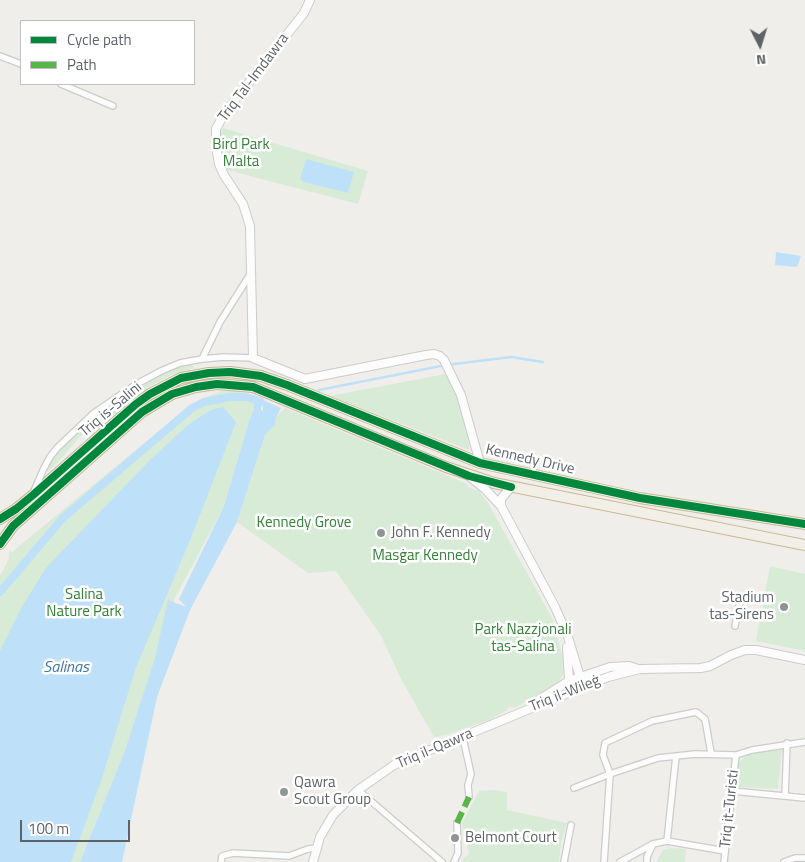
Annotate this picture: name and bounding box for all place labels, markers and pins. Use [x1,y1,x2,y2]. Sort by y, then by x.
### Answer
place label: John F. Kennedy [391,524,491,542]
marker: John F. Kennedy [375,527,387,539]
place label: Stadium tas-Sirens [709,589,774,624]
marker: Stadium tas-Sirens [778,601,790,613]
place label: Qawra Scout Group [294,774,371,809]
marker: Qawra Scout Group [278,786,290,798]
place label: Belmont Court [465,829,557,847]
marker: Belmont Court [449,832,461,844]

